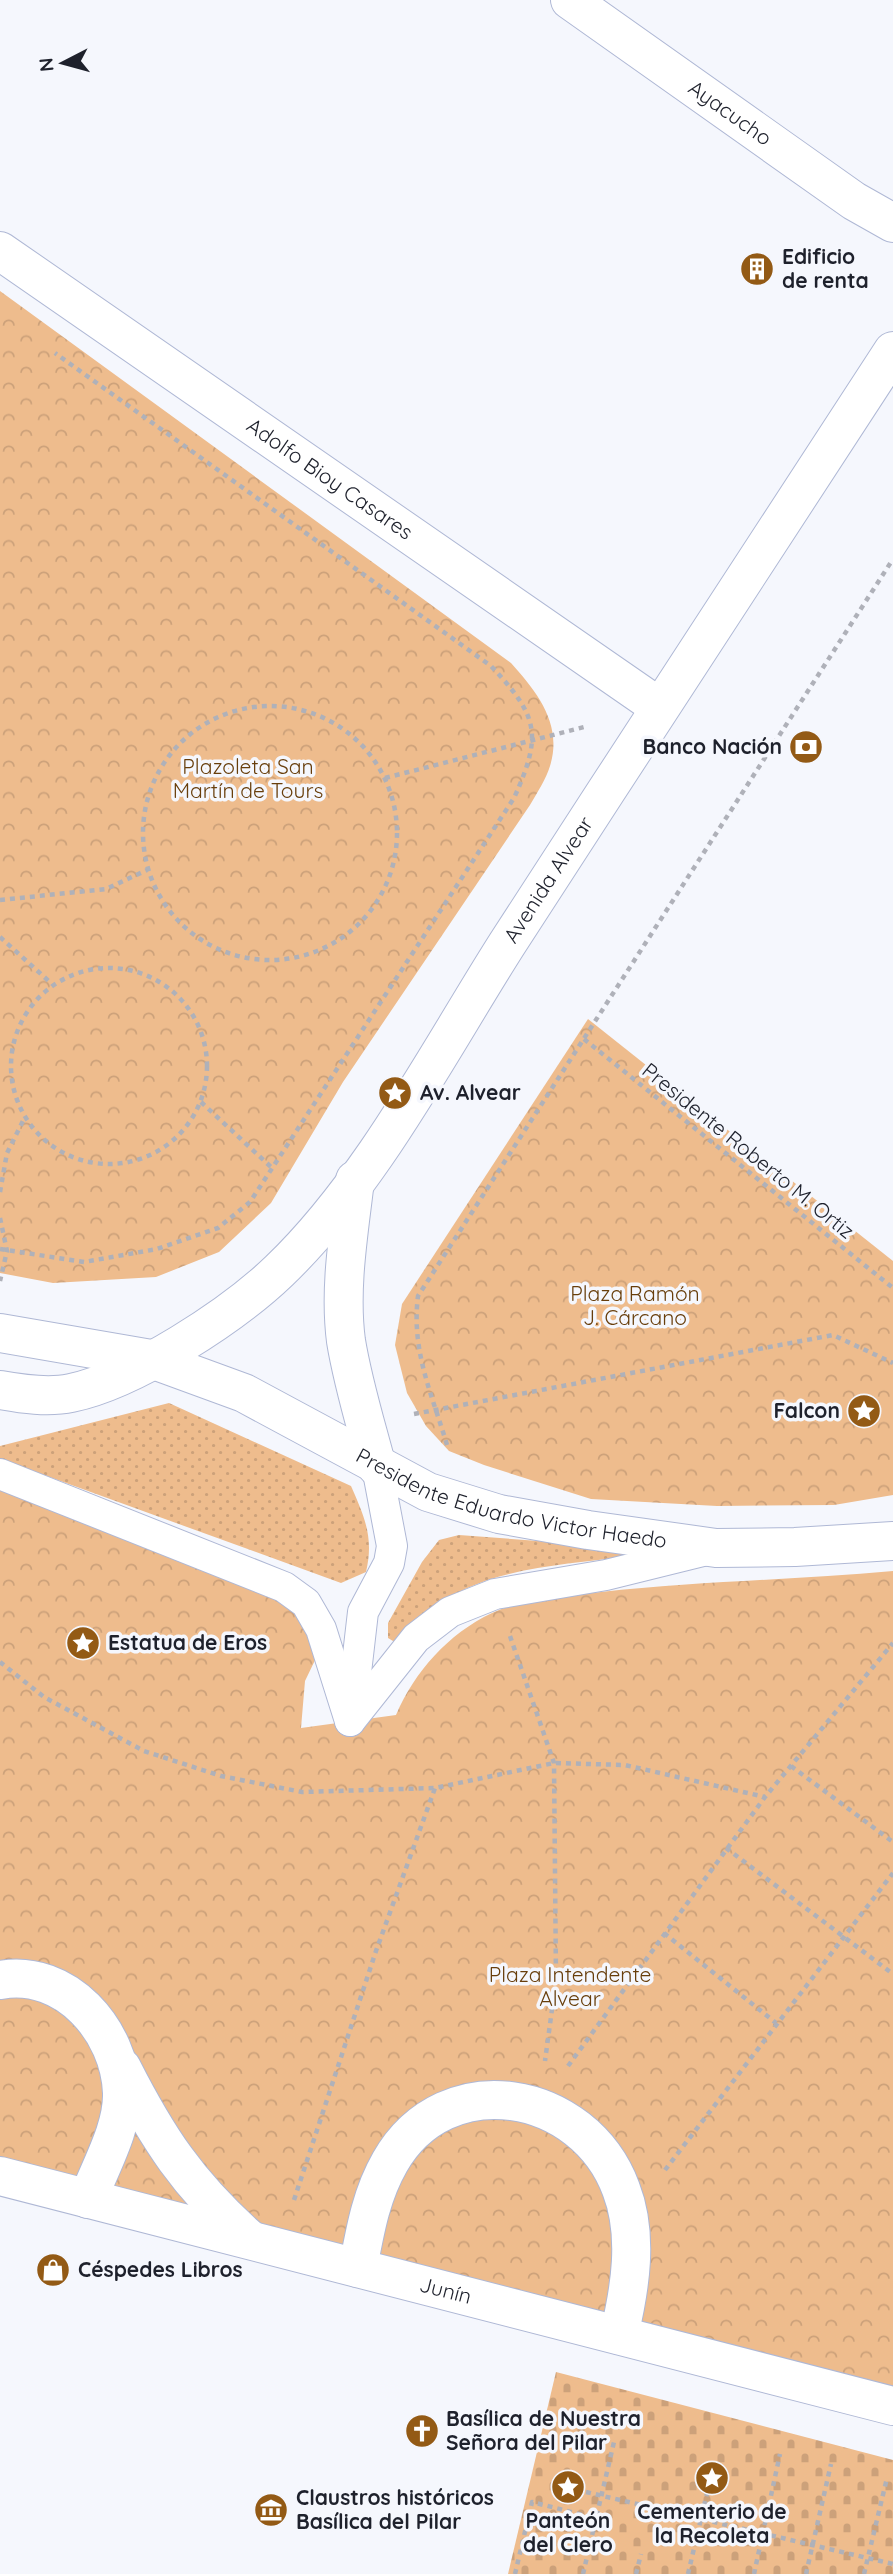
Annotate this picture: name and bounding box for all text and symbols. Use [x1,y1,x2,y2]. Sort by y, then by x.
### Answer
north arrow [28,28,98,98]
text: N [33,57,59,73]
street label: Ayacucho [684,74,777,151]
place label: Edificio de renta [782,243,869,293]
building icon: Edificio de renta [738,250,776,288]
street label: Adolfo Bioy Casares [242,412,418,545]
bank icon: Banco Nación [787,728,825,766]
place label: Banco Nación [643,733,782,759]
park label: Plazoleta San Martín de Tours [173,753,323,803]
street label: Avenida Alvear [497,811,598,947]
street label: Presidente Roberto M. Ortiz [637,1057,860,1244]
place icon: Av. Alvear [376,1074,414,1112]
place label: Av. Alvear [420,1079,521,1105]
park label: Plaza Ramón J. Cárcano [570,1280,700,1330]
place icon: Falcon [845,1392,883,1430]
place label: Falcon [773,1397,840,1423]
street label: Presidente Eduardo Victor Haedo [352,1442,669,1553]
place icon: Estatua de Eros [64,1624,102,1662]
place label: Estatua de Eros [108,1629,267,1655]
park label: Plaza Intendente Alvear [489,1961,651,2011]
shop icon: Céspedes Libros [34,2251,72,2289]
place label: Céspedes Libros [78,2256,243,2282]
street label: Junín [417,2271,474,2309]
place label: Basílica de Nuestra Señora del Pilar [446,2405,641,2455]
church icon: Basílica de Nuestra Señora del Pilar [403,2412,441,2450]
place icon: Cementerio de la Recoleta [693,2459,731,2497]
place icon: Panteón del Clero [549,2468,587,2506]
place label: Claustros históricos Basílica del Pilar [296,2484,494,2534]
museum icon: Claustros históricos Basílica del Pilar [252,2491,290,2529]
place label: Cementerio de la Recoleta [637,2498,787,2548]
place label: Panteón del Clero [523,2507,613,2557]

